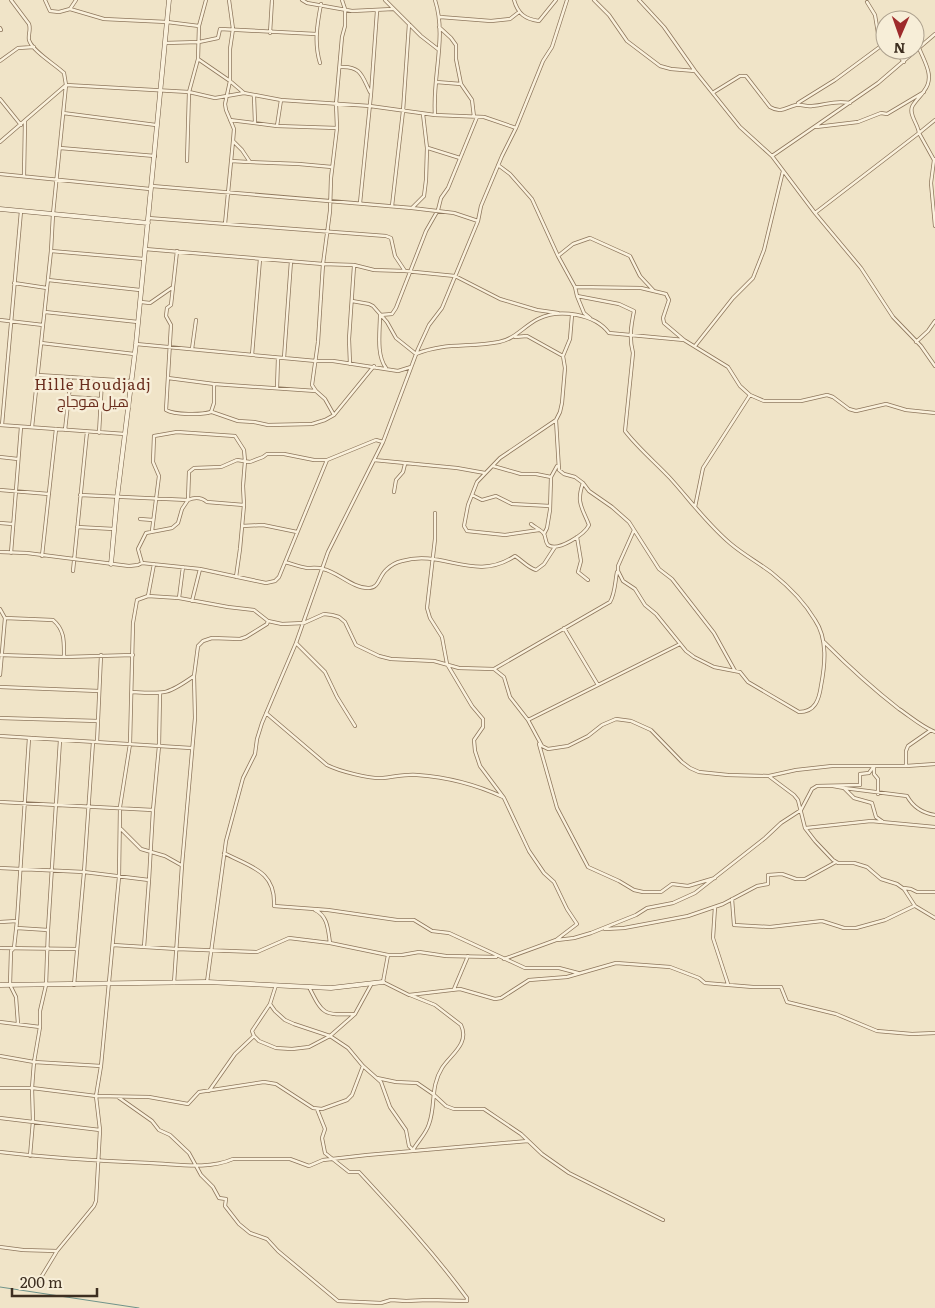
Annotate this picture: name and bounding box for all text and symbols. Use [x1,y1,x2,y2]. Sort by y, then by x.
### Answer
north arrow [875,10,925,60]
text: N [893,39,906,59]
district label: Hille Houdjadj هيل هوجاج [34,372,152,413]
scale bar [12,1266,98,1298]
text: 200 m [20,1270,63,1293]

